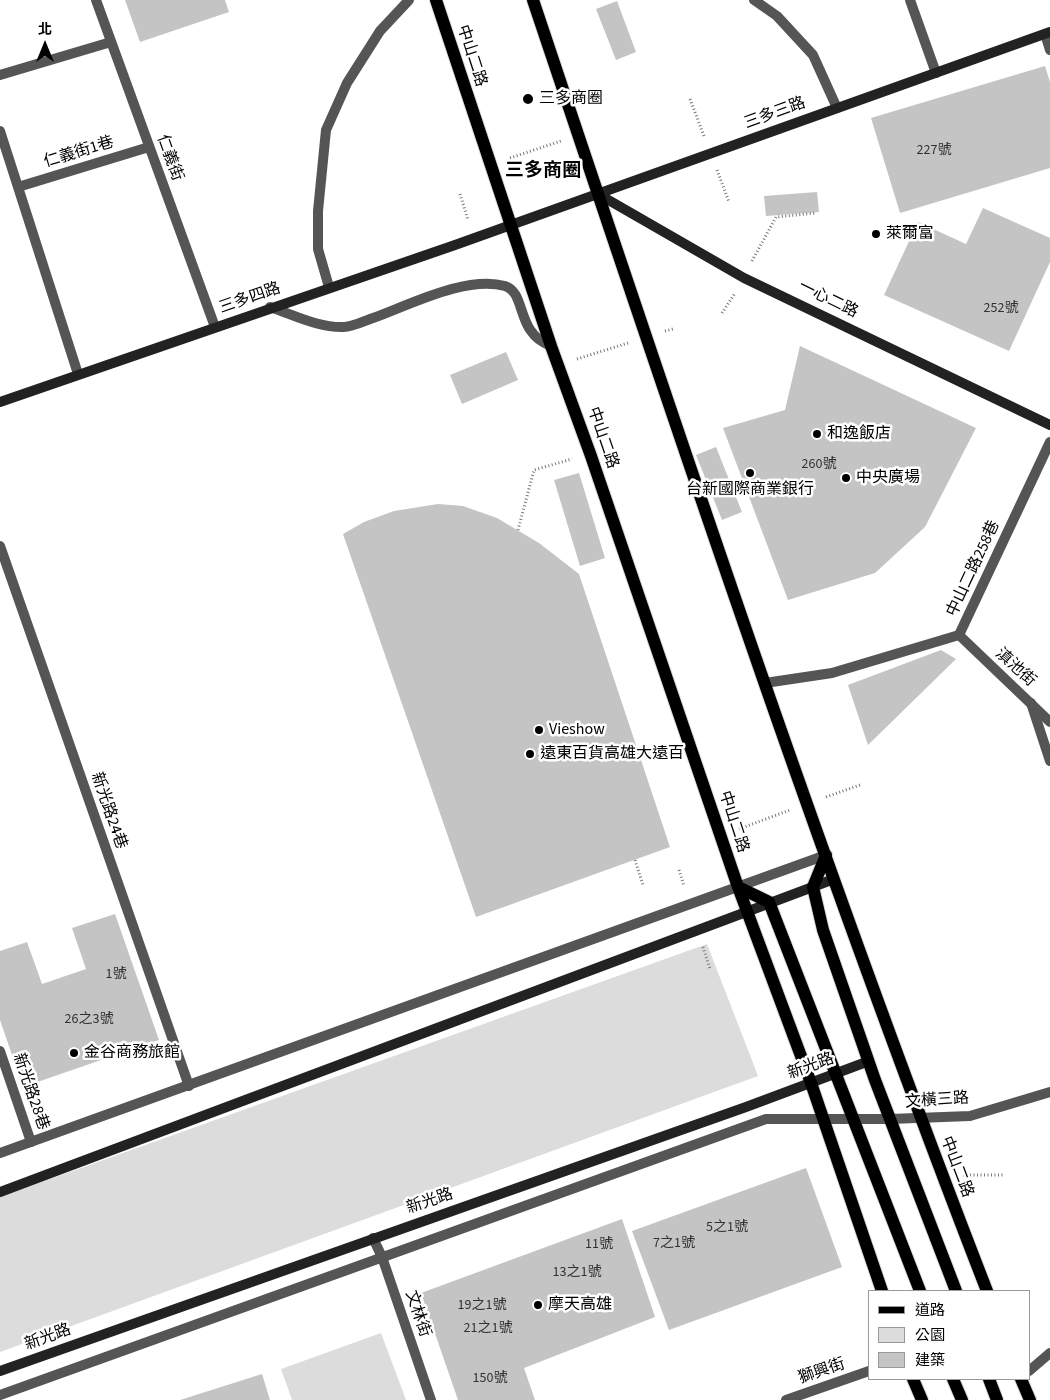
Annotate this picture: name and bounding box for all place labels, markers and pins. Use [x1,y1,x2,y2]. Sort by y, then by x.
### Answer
place label: 三多商圈 [539,89,603,109]
marker: 三多商圈 [521,92,535,106]
place label: 萊爾富 [886,224,934,244]
marker: 萊爾富 [870,228,882,240]
place label: 和逸飯店 [827,424,891,444]
marker: 和逸飯店 [811,428,823,440]
marker: 台新國際商業銀行 [744,467,756,479]
place label: 中央廣場 [856,468,920,488]
marker: 中央廣場 [840,472,852,484]
place label: 台新國際商業銀行 [686,480,814,500]
place label: Vieshow [549,720,605,740]
marker: Vieshow [533,724,545,736]
place label: 遠東百貨高雄大遠百 [540,744,684,764]
marker: 遠東百貨高雄大遠百 [524,748,536,760]
place label: 金谷商務旅館 [84,1043,180,1063]
marker: 金谷商務旅館 [68,1047,80,1059]
place label: 摩天高雄 [548,1295,612,1315]
marker: 摩天高雄 [532,1299,544,1311]

